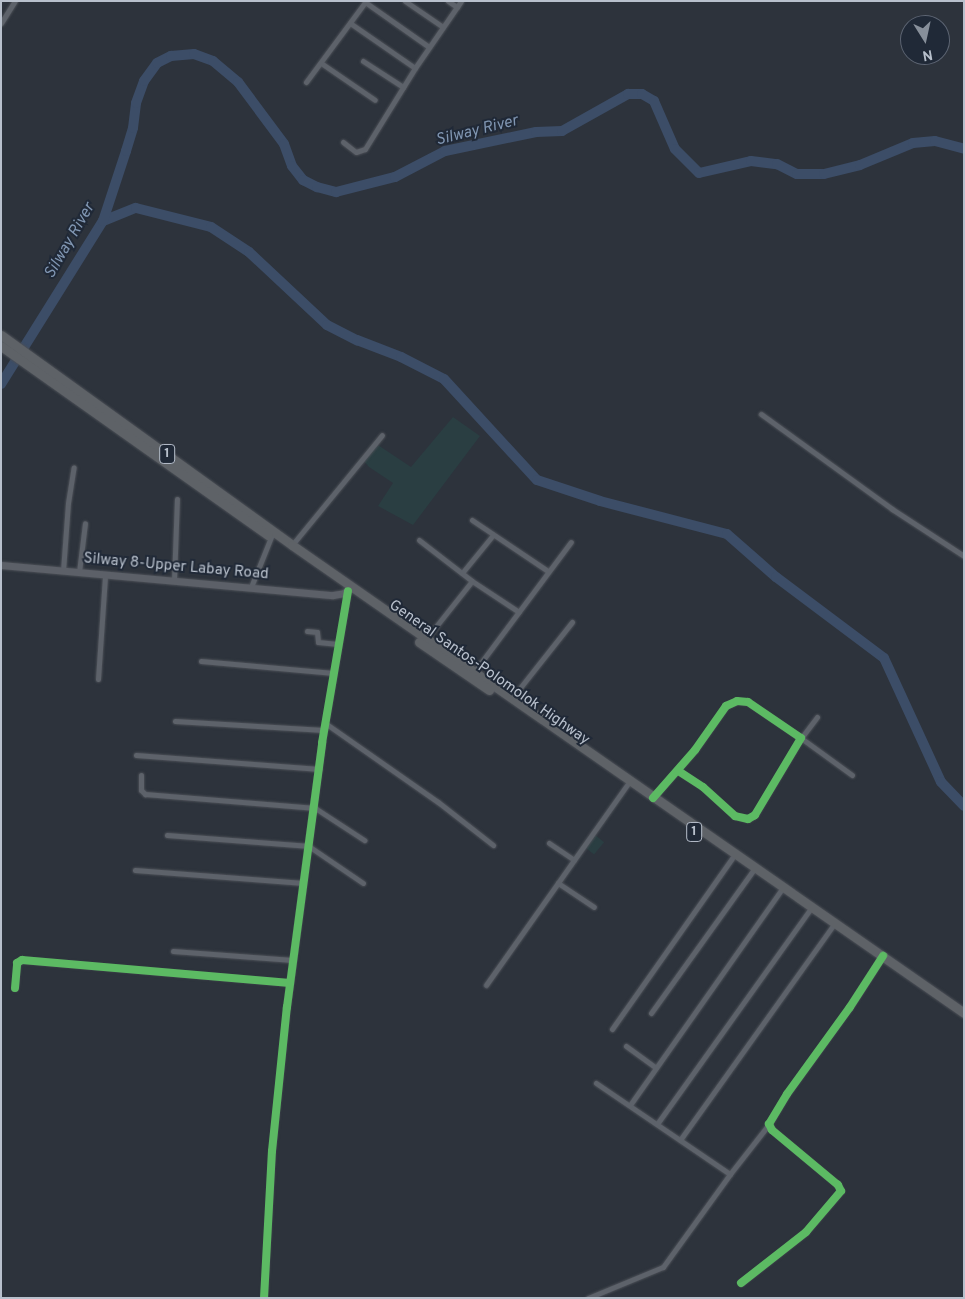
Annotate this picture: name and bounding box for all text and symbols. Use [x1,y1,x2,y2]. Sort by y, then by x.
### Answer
north arrow [900,15,950,65]
text: N [921,45,934,64]
water label: Silway River [434,112,520,150]
water label: Silway River [41,200,99,282]
road number: 1 [158,442,176,466]
street label: Silway 8-Upper Labay Road [83,550,269,584]
street label: General Santos-Polomolok Highway [385,597,593,749]
road number: 1 [685,820,703,844]

